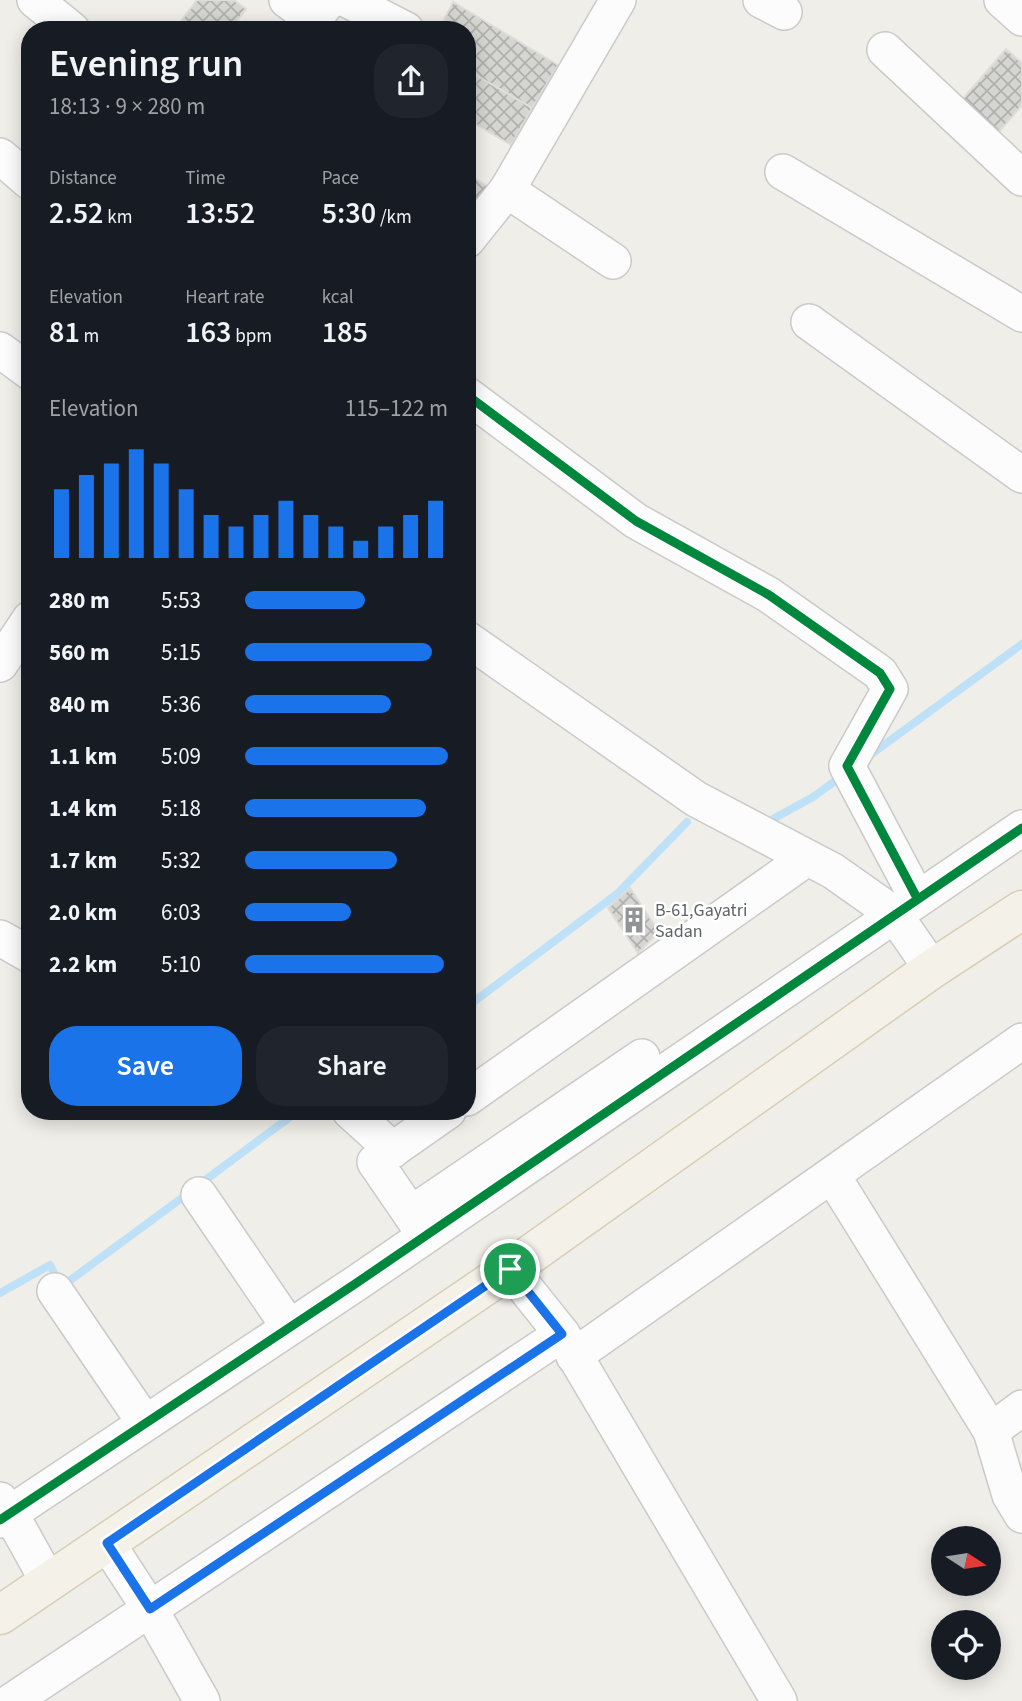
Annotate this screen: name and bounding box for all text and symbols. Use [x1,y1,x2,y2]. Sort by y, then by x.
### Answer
text: Evening run [49,37,243,91]
button: share [374,44,448,118]
text: 18:13 · 9 × 280 m [49,90,205,123]
text: Distance [49,165,117,192]
text: Time [185,165,225,192]
text: Pace [322,165,359,192]
text: 2.52 [49,192,103,235]
text: 13:52 [185,192,255,235]
text: 5:30 [322,192,376,235]
text: km [103,204,132,231]
text: /km [376,204,412,231]
text: Elevation [49,284,123,311]
text: Heart rate [185,284,264,311]
text: kcal [322,284,354,311]
text: 81 [49,311,80,354]
text: 163 [185,311,232,354]
text: 185 [322,311,368,354]
text: m [80,323,99,350]
text: bpm [232,323,272,350]
text: Elevation [49,392,139,425]
text: 115–122 m [345,392,448,425]
text: 280 m [49,584,110,617]
text: 5:53 [161,584,201,617]
text: 560 m [49,636,110,669]
text: 5:15 [161,636,201,669]
text: 840 m [49,688,110,721]
text: 5:36 [161,688,201,721]
text: 1.1 km [49,740,117,773]
text: 5:09 [161,740,201,773]
text: 1.4 km [49,792,117,825]
text: 5:18 [161,792,201,825]
text: 1.7 km [49,844,117,877]
text: 5:32 [161,844,201,877]
text: 2.0 km [49,896,117,929]
text: 6:03 [161,896,201,929]
place label: B-61,Gayatri Sadan [655,898,747,944]
building icon: B-61,Gayatri Sadan [619,905,649,935]
text: 2.2 km [49,948,117,981]
text: 5:10 [161,948,201,981]
button: Save [49,1026,242,1106]
button: Share [256,1026,448,1106]
pin [480,1239,540,1299]
icon: arrive [491,1250,529,1288]
north arrow [931,1526,1001,1596]
map controls [931,1526,1001,1680]
button: locate [931,1610,1001,1680]

